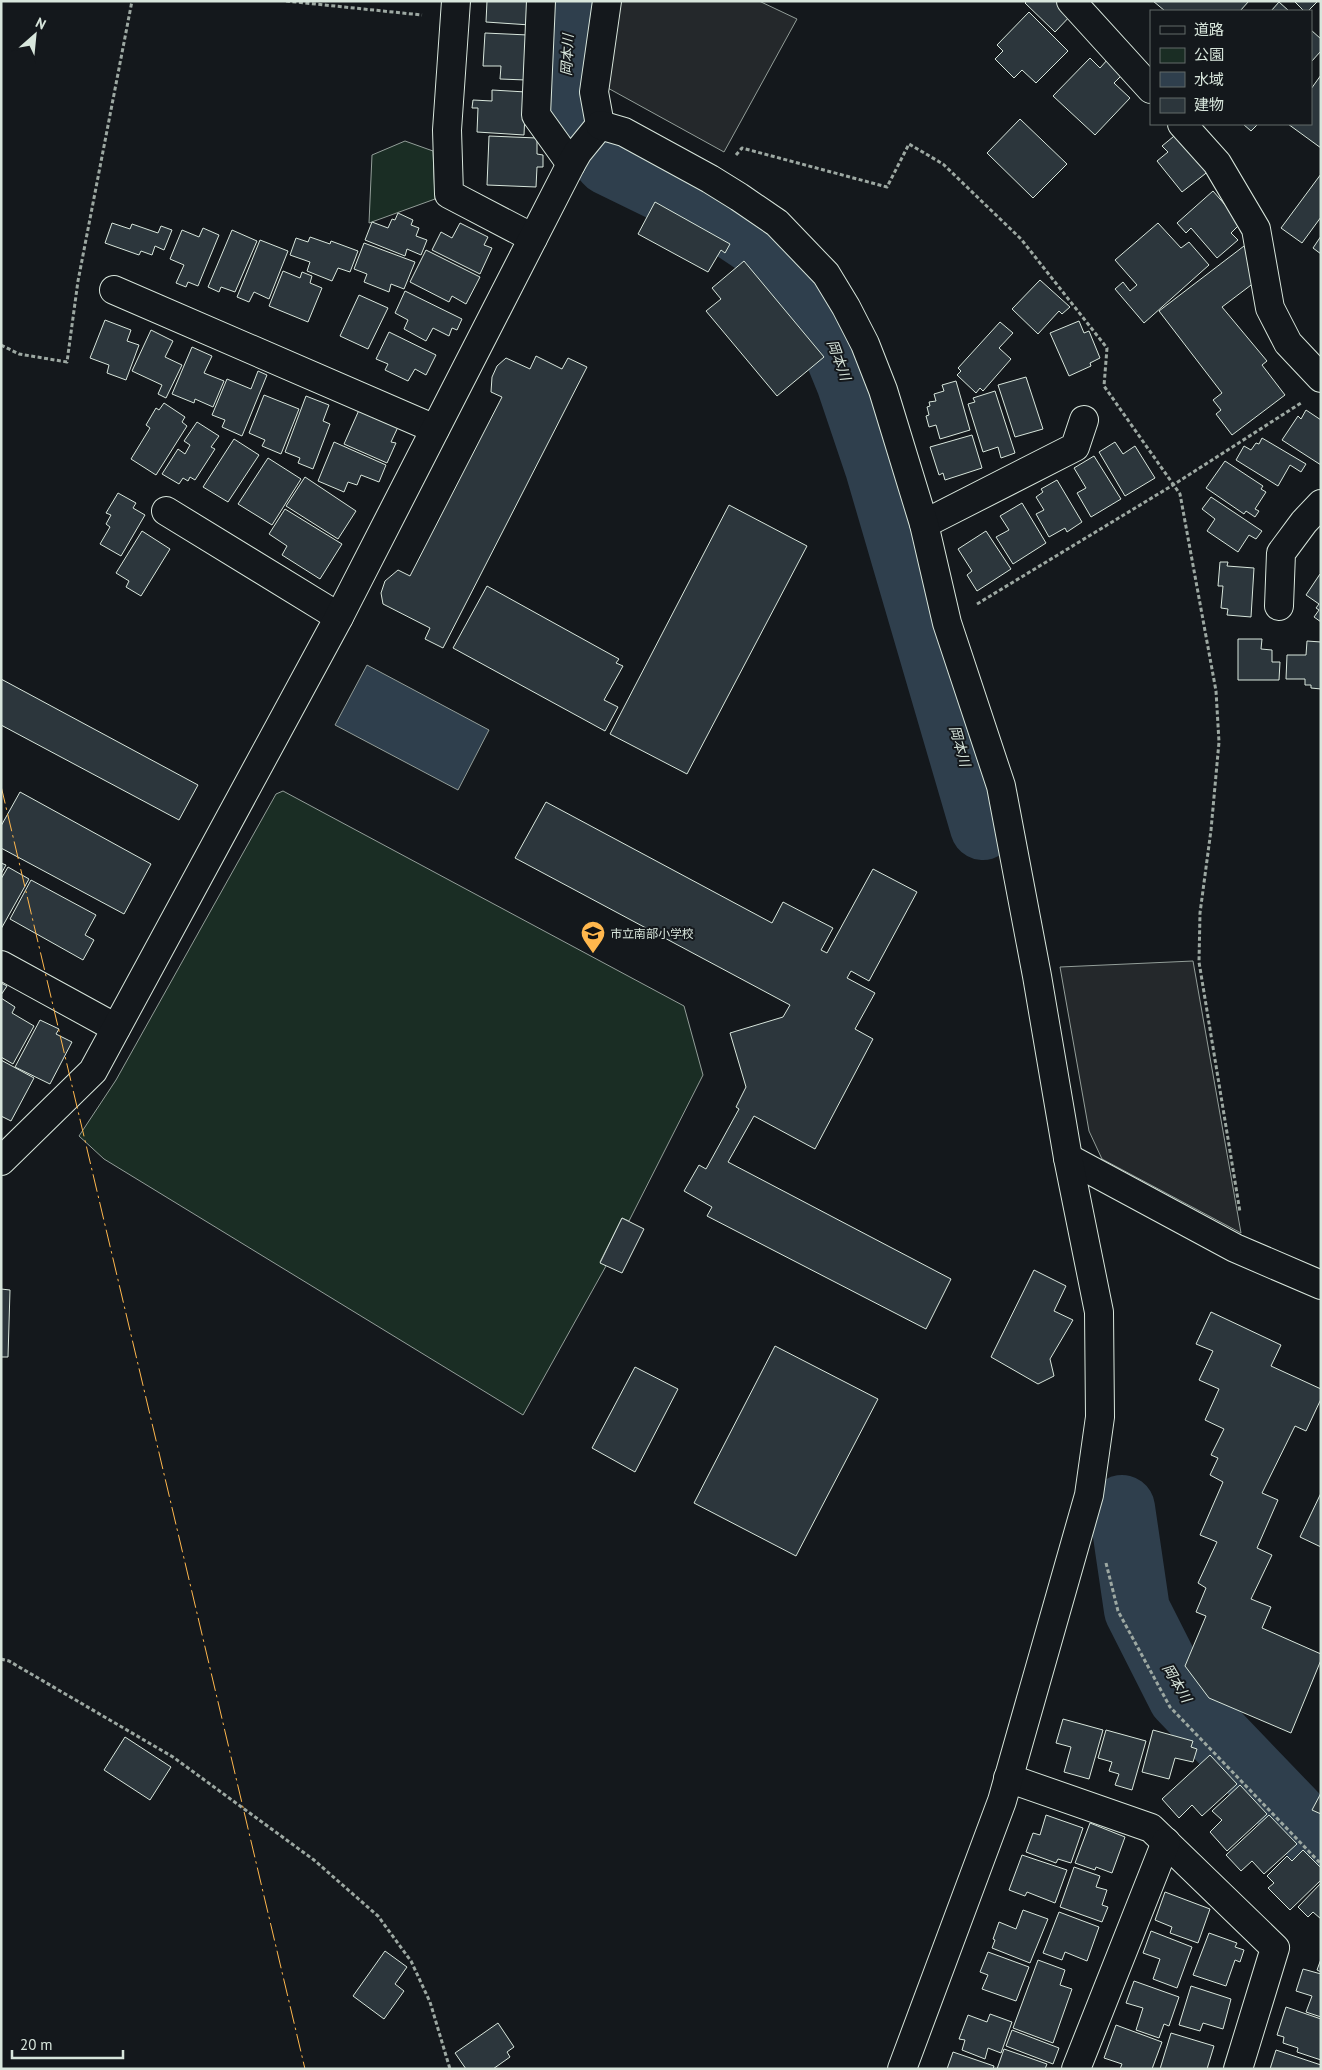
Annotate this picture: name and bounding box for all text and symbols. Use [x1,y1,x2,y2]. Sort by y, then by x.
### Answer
north arrow [10,10,60,60]
legend [1150,10,1312,125]
text: N [33,13,49,34]
text: 道路 [1194,20,1224,39]
water label: 岡本川 [557,32,577,76]
text: 公園 [1194,45,1224,64]
text: 水域 [1194,70,1224,89]
text: 建物 [1194,95,1224,114]
water label: 岡本川 [823,337,855,385]
water label: 岡本川 [946,723,975,771]
school or university icon: 市立南部小学校 [580,920,606,954]
place label: 市立南部小学校 [610,926,694,941]
water label: 岡本川 [1158,1660,1197,1707]
scale bar [12,2028,124,2060]
text: 20 m [20,2035,53,2054]

